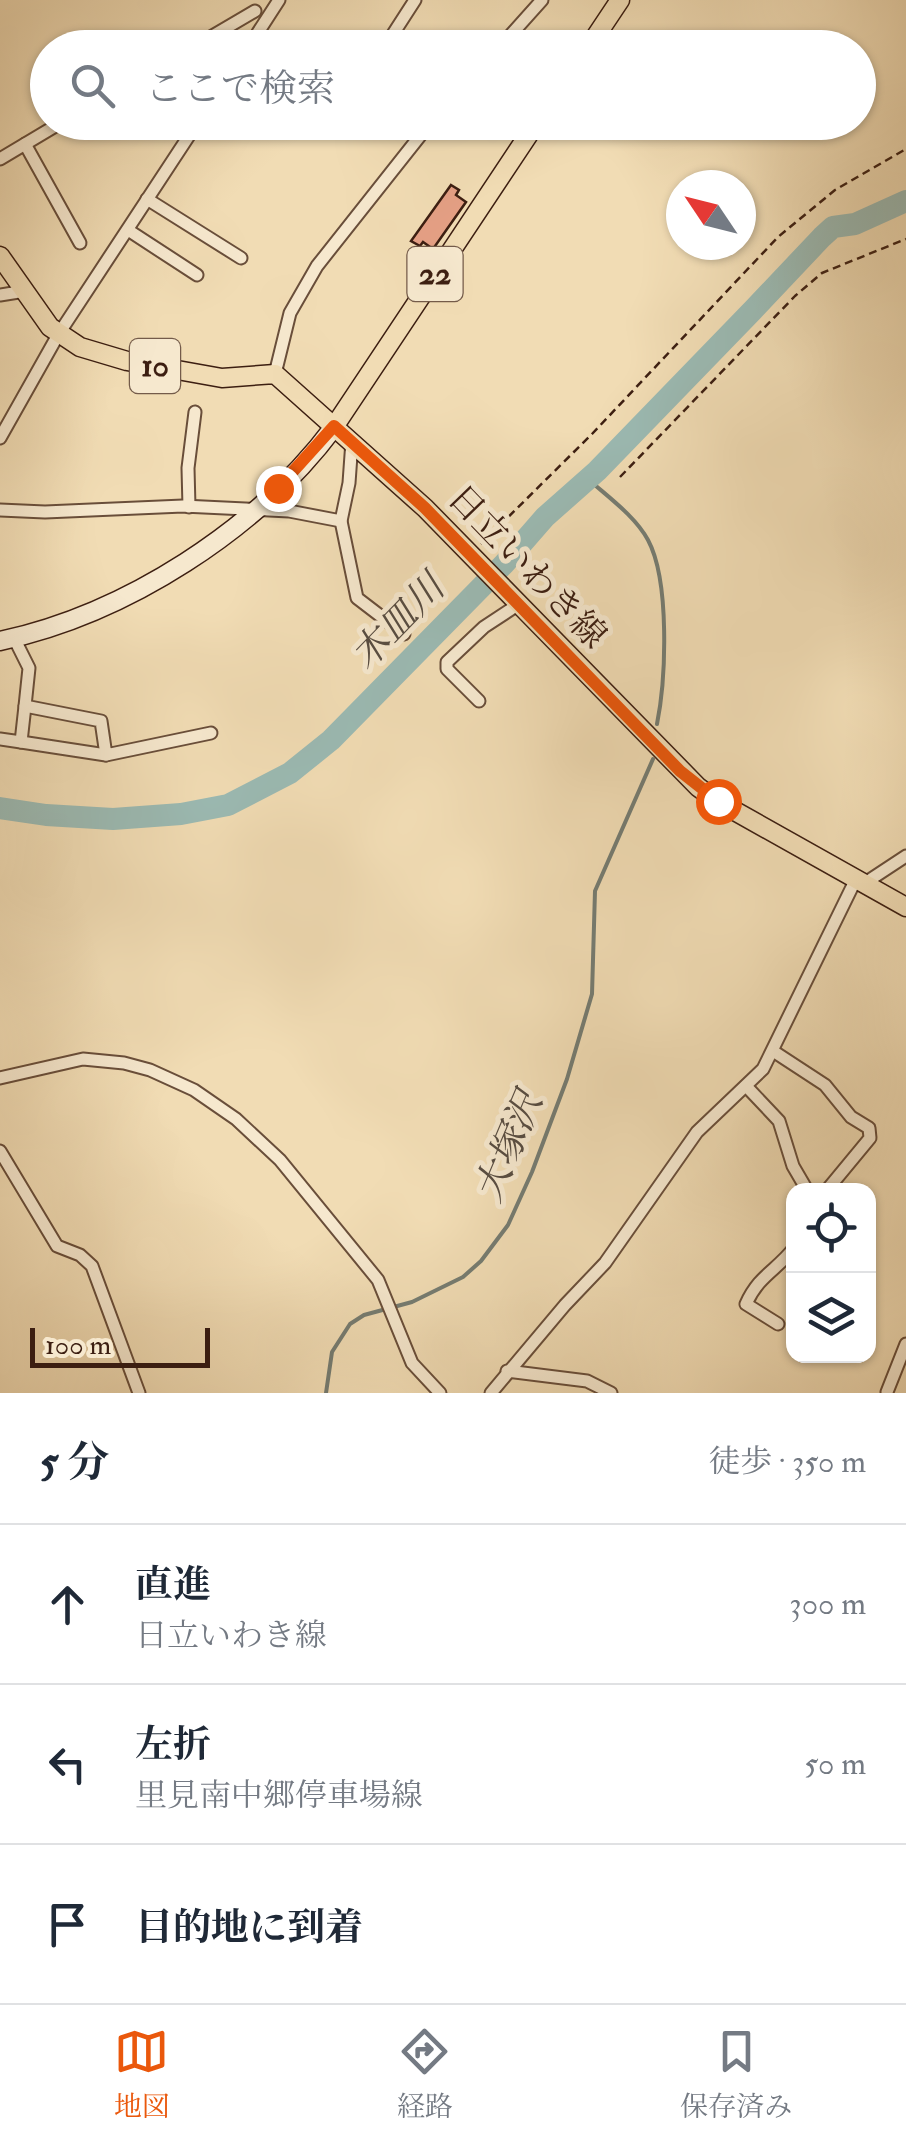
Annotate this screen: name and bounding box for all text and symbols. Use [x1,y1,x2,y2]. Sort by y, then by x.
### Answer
search box [30,30,876,140]
icon: search [65,58,120,113]
text: ここで検索 [145,65,335,113]
north arrow [666,170,756,260]
road number: 22 [408,247,462,301]
road number: 10 [130,339,180,393]
route end [256,466,302,512]
street label: 日立いわき線 [438,476,616,658]
water label: 木皿川 [341,561,458,680]
route start [696,779,742,825]
water label: 大塚沢 [465,1081,555,1209]
map controls [786,1183,876,1363]
button: locate [786,1183,876,1273]
button: layers [786,1273,876,1363]
scale bar [30,1323,210,1368]
text: 100 m [45,1328,111,1363]
text: 5 分 [40,1437,109,1489]
text: 徒歩 · 350 m [708,1442,866,1482]
text: 直進 [135,1561,211,1609]
icon: ahead [40,1577,95,1632]
text: 300 m [789,1584,866,1624]
text: 日立いわき線 [135,1616,327,1656]
text: 左折 [135,1721,211,1769]
icon: left [40,1737,95,1792]
text: 50 m [804,1744,866,1784]
text: 里見南中郷停車場線 [135,1776,423,1816]
icon: arrive [40,1897,95,1952]
text: 目的地に到着 [135,1904,363,1952]
tab: 地図 [114,2024,170,2125]
tab: 経路 [397,2024,453,2125]
tab: 保存済み [680,2024,792,2125]

